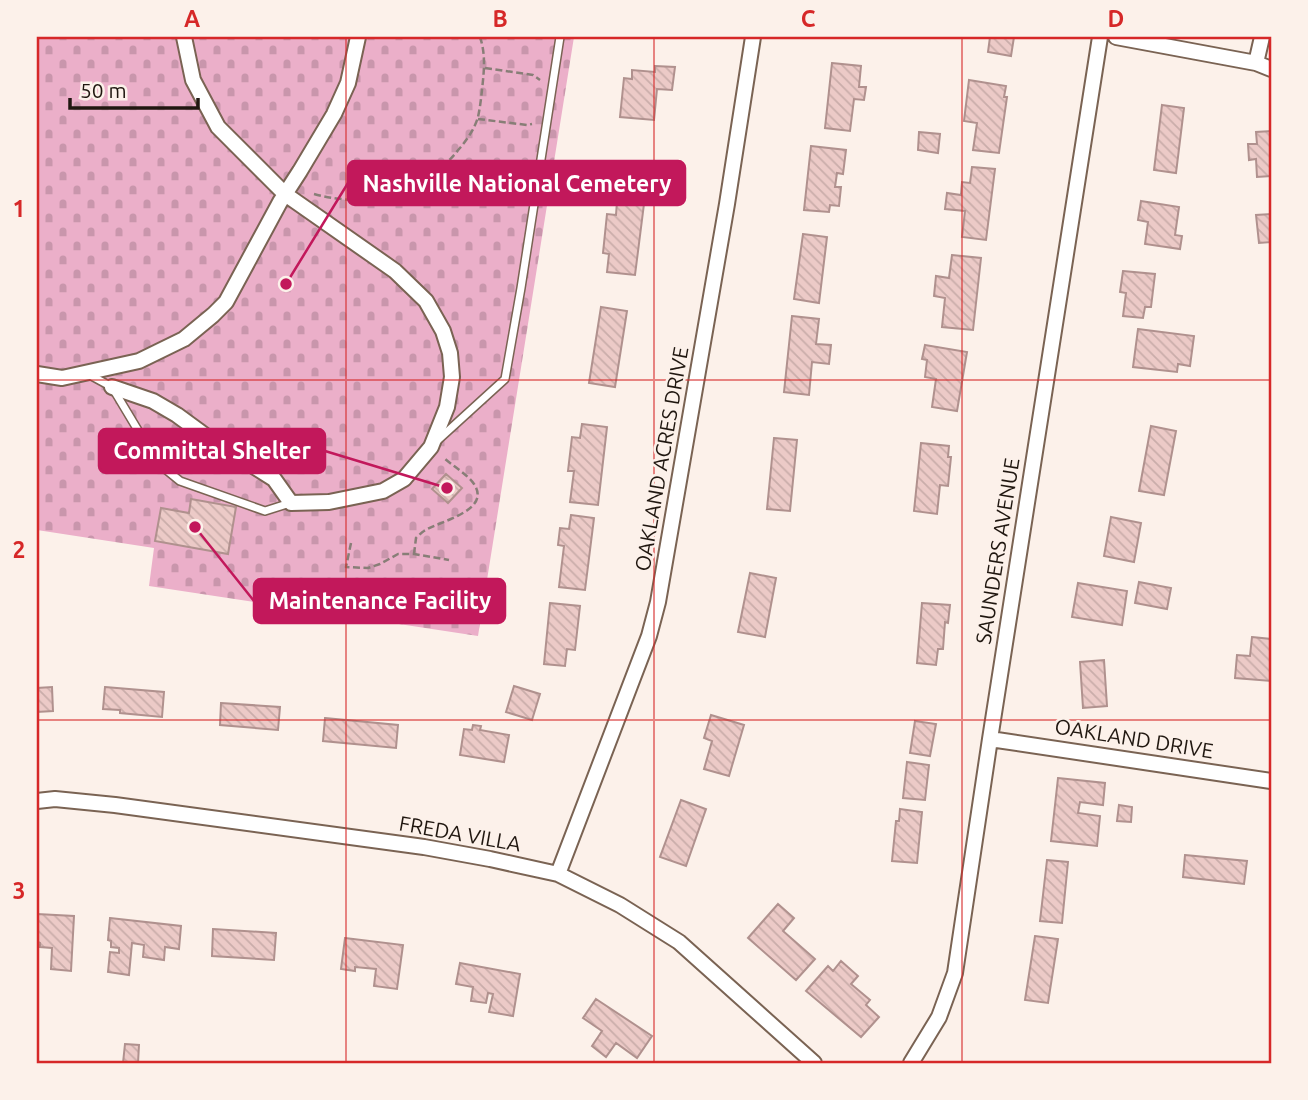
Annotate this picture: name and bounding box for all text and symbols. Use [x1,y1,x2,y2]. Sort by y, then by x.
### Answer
text: A [184,6,200,31]
text: B [492,6,508,31]
text: C [801,6,816,31]
text: D [1108,6,1124,31]
scale bar [70,66,198,110]
text: 50 m [80,78,127,102]
callout: Nashville National Cemetery [348,161,685,205]
text: Nashville National Cemetery [362,171,672,196]
text: 1 [13,196,25,221]
street label: OAKLAND ACRES DRIVE [629,345,693,573]
callout: Committal Shelter [99,429,325,473]
text: Committal Shelter [113,438,311,463]
street label: SAUNDERS AVENUE [970,456,1024,646]
text: 2 [13,537,25,562]
callout: Maintenance Facility [254,579,505,623]
text: Maintenance Facility [269,588,491,613]
street label: OAKLAND DRIVE [1053,714,1215,762]
street label: FREDA VILLA [397,810,523,856]
text: 3 [13,878,25,903]

